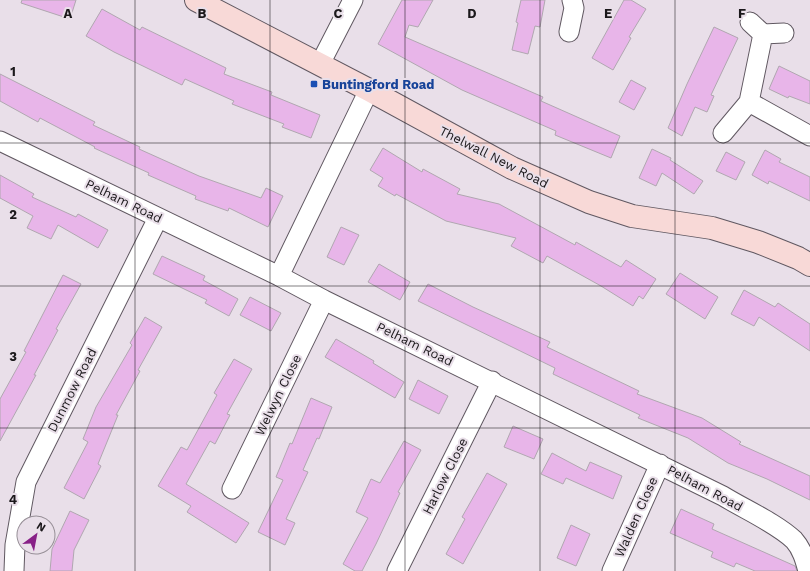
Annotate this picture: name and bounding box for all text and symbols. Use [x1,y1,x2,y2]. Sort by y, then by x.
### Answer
text: A [64,6,73,21]
text: B [198,6,207,21]
text: C [334,6,343,21]
text: D [467,6,477,21]
text: E [604,6,612,21]
text: F [738,6,746,21]
text: 1 [10,64,16,79]
place label: Buntingford Road [322,77,434,92]
marker: Buntingford Road [309,79,319,89]
street label: Thelwall New Road [437,123,551,191]
street label: Pelham Road [83,176,165,226]
text: 2 [9,207,17,222]
street label: Pelham Road [374,319,456,369]
street label: Dunmow Road [44,346,100,434]
text: 3 [9,349,17,364]
street label: Welwyn Close [252,352,304,438]
street label: Harlow Close [419,435,471,517]
street label: Pelham Road [665,462,745,514]
street label: Walden Close [612,474,660,560]
text: 4 [9,492,18,507]
north arrow [16,515,56,555]
text: N [34,519,48,535]

